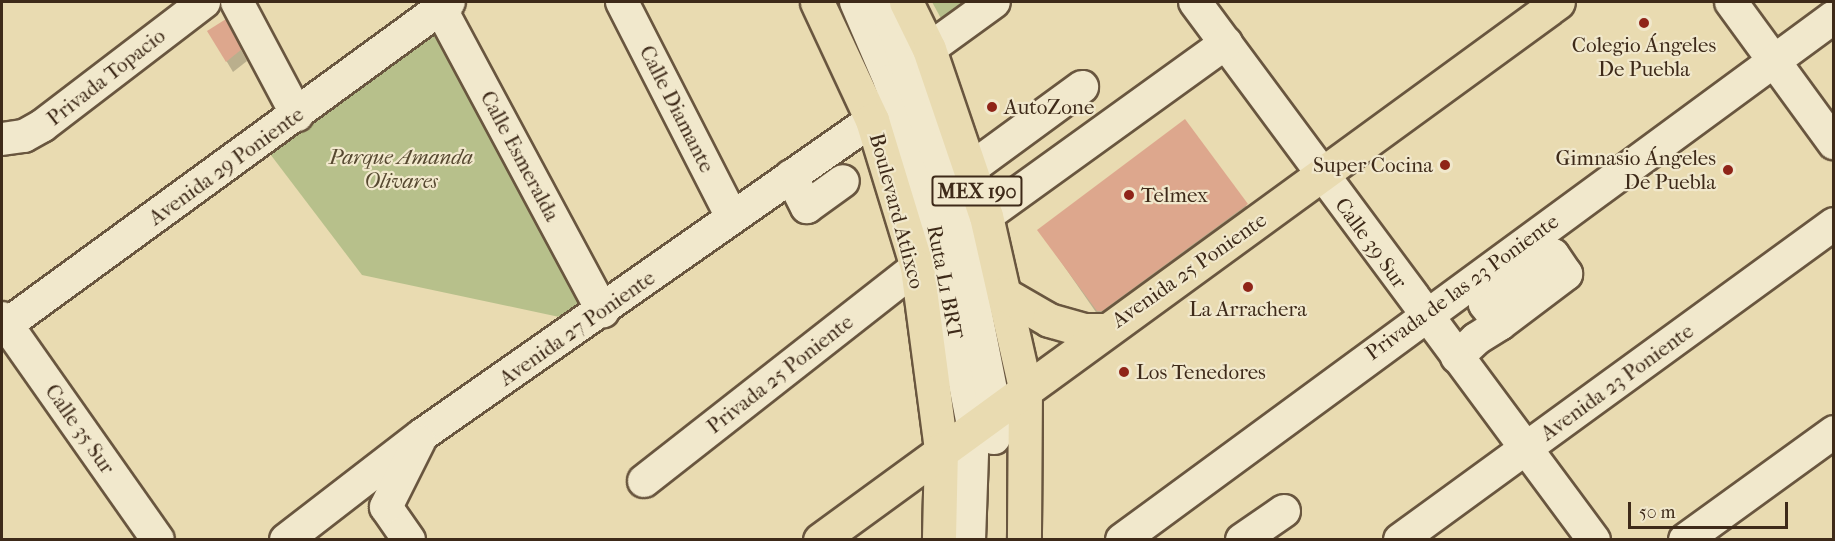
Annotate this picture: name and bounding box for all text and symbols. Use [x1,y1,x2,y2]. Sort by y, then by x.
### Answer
marker: Colegio Ángeles De Puebla [1637,16,1651,30]
street label: Privada Topacio [42,23,170,131]
place label: Colegio Ángeles De Puebla [1572,32,1716,82]
street label: Calle Diamante [634,41,720,177]
street label: Calle Esmeralda [475,87,565,225]
place label: AutoZone [1004,94,1094,120]
marker: AutoZone [985,100,999,114]
street label: Avenida 29 Poniente [144,101,308,231]
street label: Boulevard Atlixco [864,131,930,291]
park label: Parque Amanda Olivares [329,144,473,194]
place label: Gimnasio Ángeles De Puebla [1556,145,1716,195]
place label: Super Cocina [1313,152,1433,178]
marker: Super Cocina [1438,158,1452,172]
marker: Gimnasio Ángeles De Puebla [1721,163,1735,177]
road number: MEX 190 [930,174,1024,208]
place label: Telmex [1141,182,1208,208]
marker: Telmex [1122,188,1136,202]
street label: Calle 39 Sur [1330,193,1412,293]
street label: Avenida 25 Poniente [1107,207,1271,333]
street label: Privada de las 23 Poniente [1361,209,1563,365]
street label: Ruta L1 BRT [922,223,968,341]
street label: Avenida 27 Poniente [494,265,660,391]
marker: La Arrachera [1241,280,1255,294]
place label: La Arrachera [1189,296,1307,322]
street label: Privada 25 Poniente [702,309,858,439]
street label: Avenida 23 Poniente [1536,318,1698,446]
place label: Los Tenedores [1136,359,1266,385]
marker: Los Tenedores [1117,365,1131,379]
street label: Calle 35 Sur [40,379,120,479]
scale bar [1631,490,1792,528]
text: 50 m [1639,502,1675,523]

